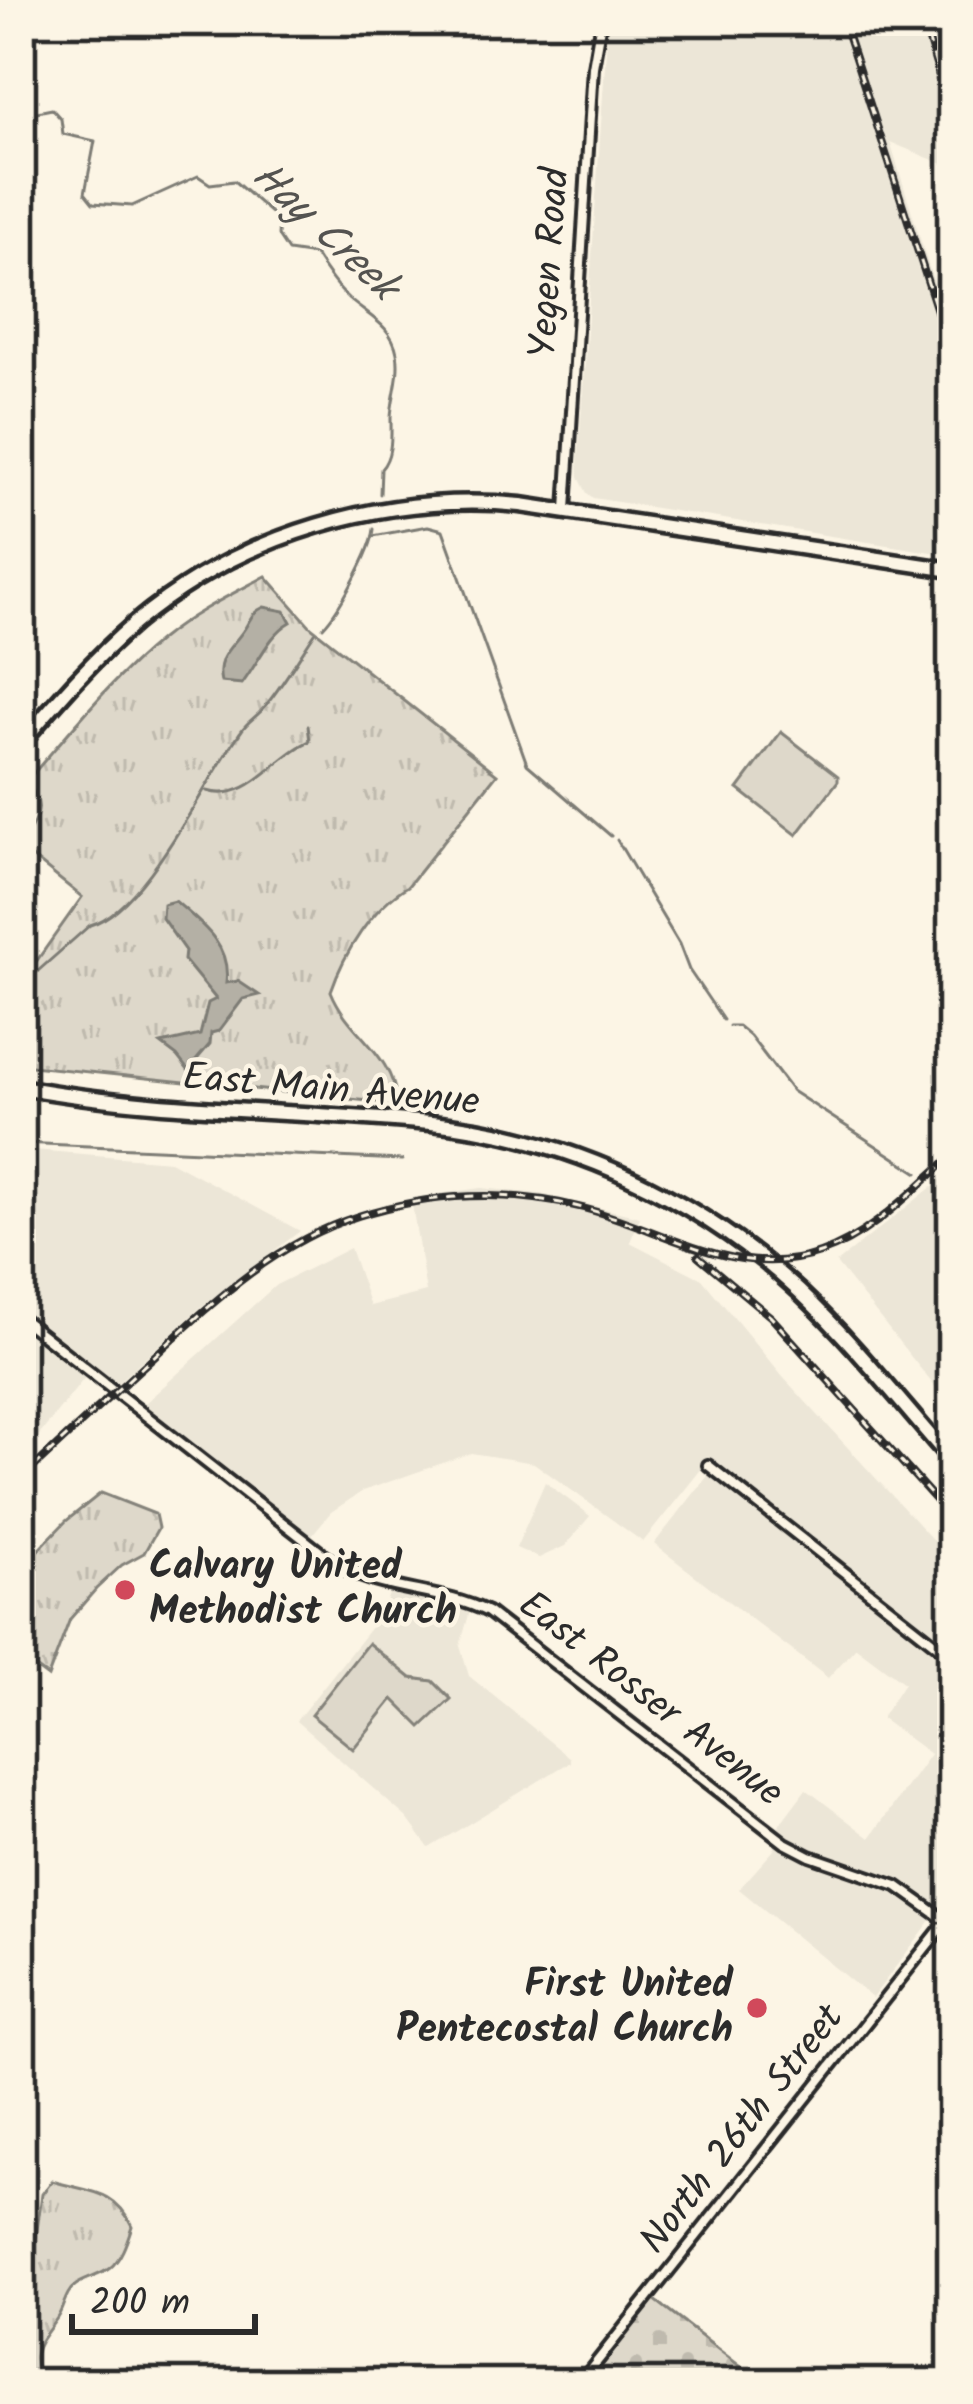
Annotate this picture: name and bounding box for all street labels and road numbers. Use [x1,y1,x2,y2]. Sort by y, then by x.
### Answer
street label: Yegen Road [513,164,589,360]
street label: East Main Avenue [180,1047,482,1135]
street label: East Rosser Avenue [504,1576,796,1824]
street label: North 26th Street [625,1991,861,2269]

